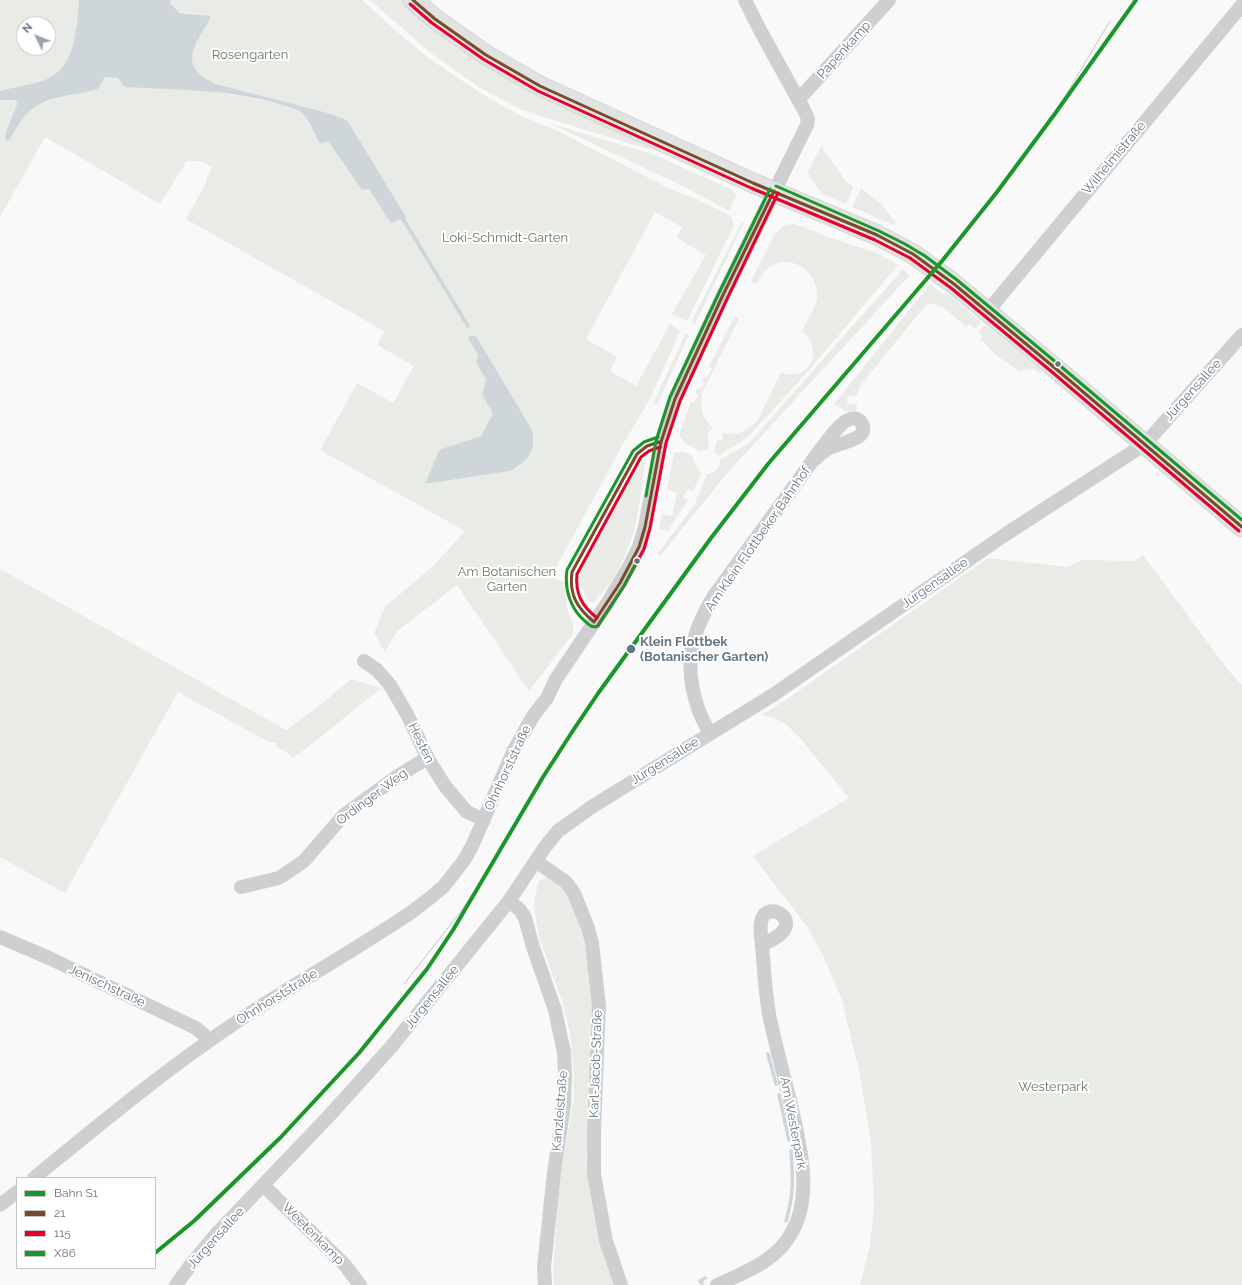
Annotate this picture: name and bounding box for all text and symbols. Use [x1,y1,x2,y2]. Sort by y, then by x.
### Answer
north arrow [16,16,56,56]
street label: Papenkamp [814,18,874,82]
text: N [20,21,35,36]
park label: Rosengarten [212,47,288,63]
street label: Wilhelmistraße [1079,118,1149,198]
park label: Loki-Schmidt-Garten [442,230,568,246]
street label: Jürgensallee [1161,356,1225,424]
unlabelled marker [1053,359,1063,369]
street label: Am Klein Flottbeker Bahnhof [702,464,814,614]
street label: Jürgensallee [899,554,971,612]
unlabelled marker [632,556,642,566]
park label: Am Botanischen Garten [458,564,556,595]
place label: Klein Flottbek (Botanischer Garten) [640,634,768,665]
marker: Klein Flottbek (Botanischer Garten) [625,643,637,655]
street label: Hesten [405,720,437,766]
street label: Ohnhorststraße [481,723,535,813]
street label: Jürgensallee [628,734,702,788]
street label: Ordinger Weg [334,765,410,829]
street label: Jenischstraße [66,962,148,1010]
street label: Jürgensallee [402,962,462,1032]
street label: Ohnhorststraße [234,966,320,1028]
street label: Karl-Jacob-Straße [586,1010,606,1118]
street label: Kanzleistraße [549,1070,571,1152]
street label: Am Westerpark [776,1076,810,1170]
park label: Westerpark [1018,1079,1088,1095]
legend [16,1177,156,1269]
text: Bahn S1 [54,1186,98,1200]
street label: Weetenkamp [279,1200,347,1268]
street label: Jürgensallee [184,1204,248,1272]
text: 21 [54,1206,65,1220]
text: 115 [54,1226,71,1240]
text: X86 [54,1246,76,1260]

